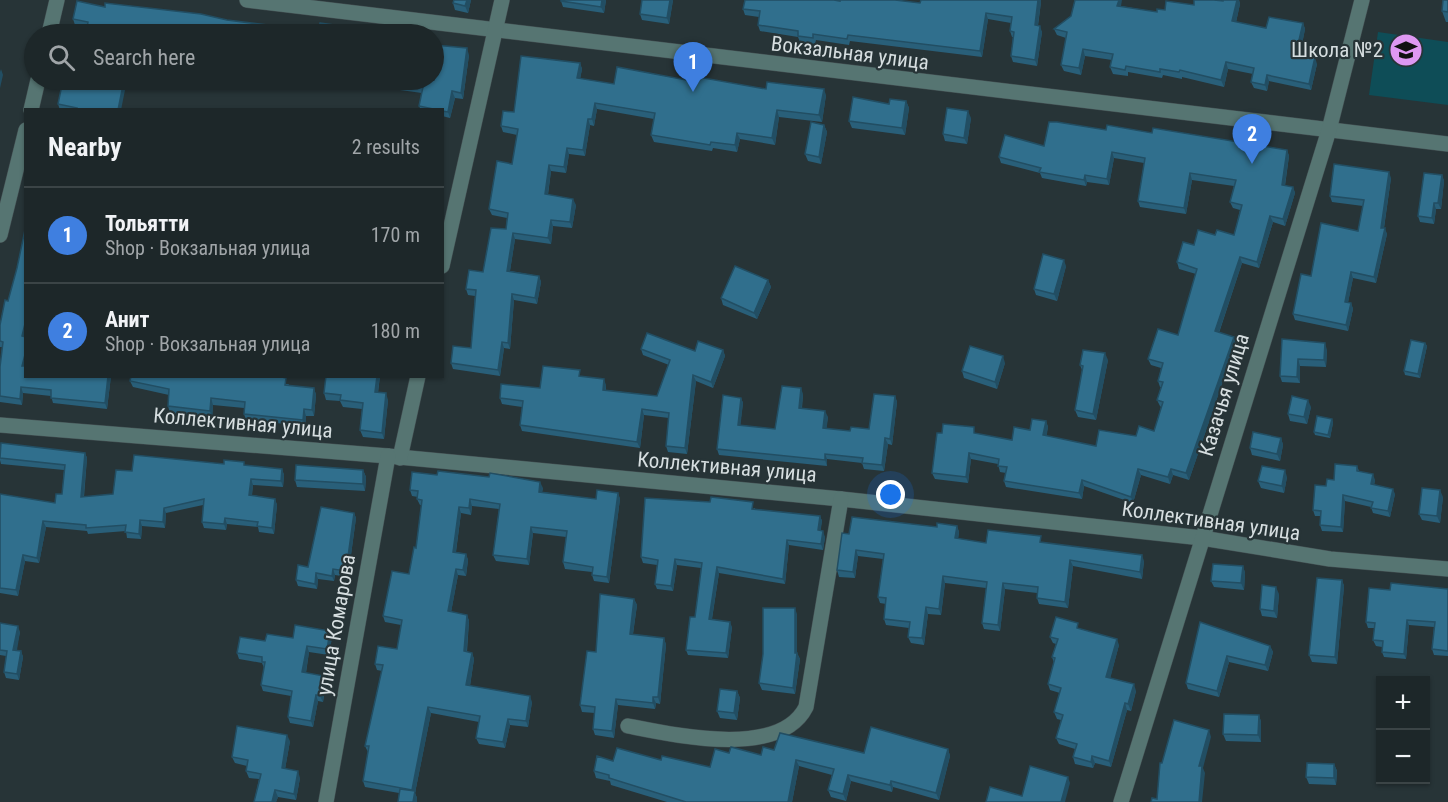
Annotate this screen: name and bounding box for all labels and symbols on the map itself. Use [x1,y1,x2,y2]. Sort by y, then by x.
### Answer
street label: Вокзальная улица [770,31,930,75]
school or university icon: Школа №2 [1388,32,1424,68]
place label: Школа №2 [1291,38,1383,62]
pin: 1 [674,42,712,92]
pin: 2 [1232,114,1272,164]
street label: Казачья улица [1194,331,1254,459]
street label: Коллективная улица [152,403,334,443]
street label: Коллективная улица [636,447,818,487]
your location [876,480,905,509]
street label: Коллективная улица [1120,497,1302,545]
street label: улица Комарова [312,553,360,697]

